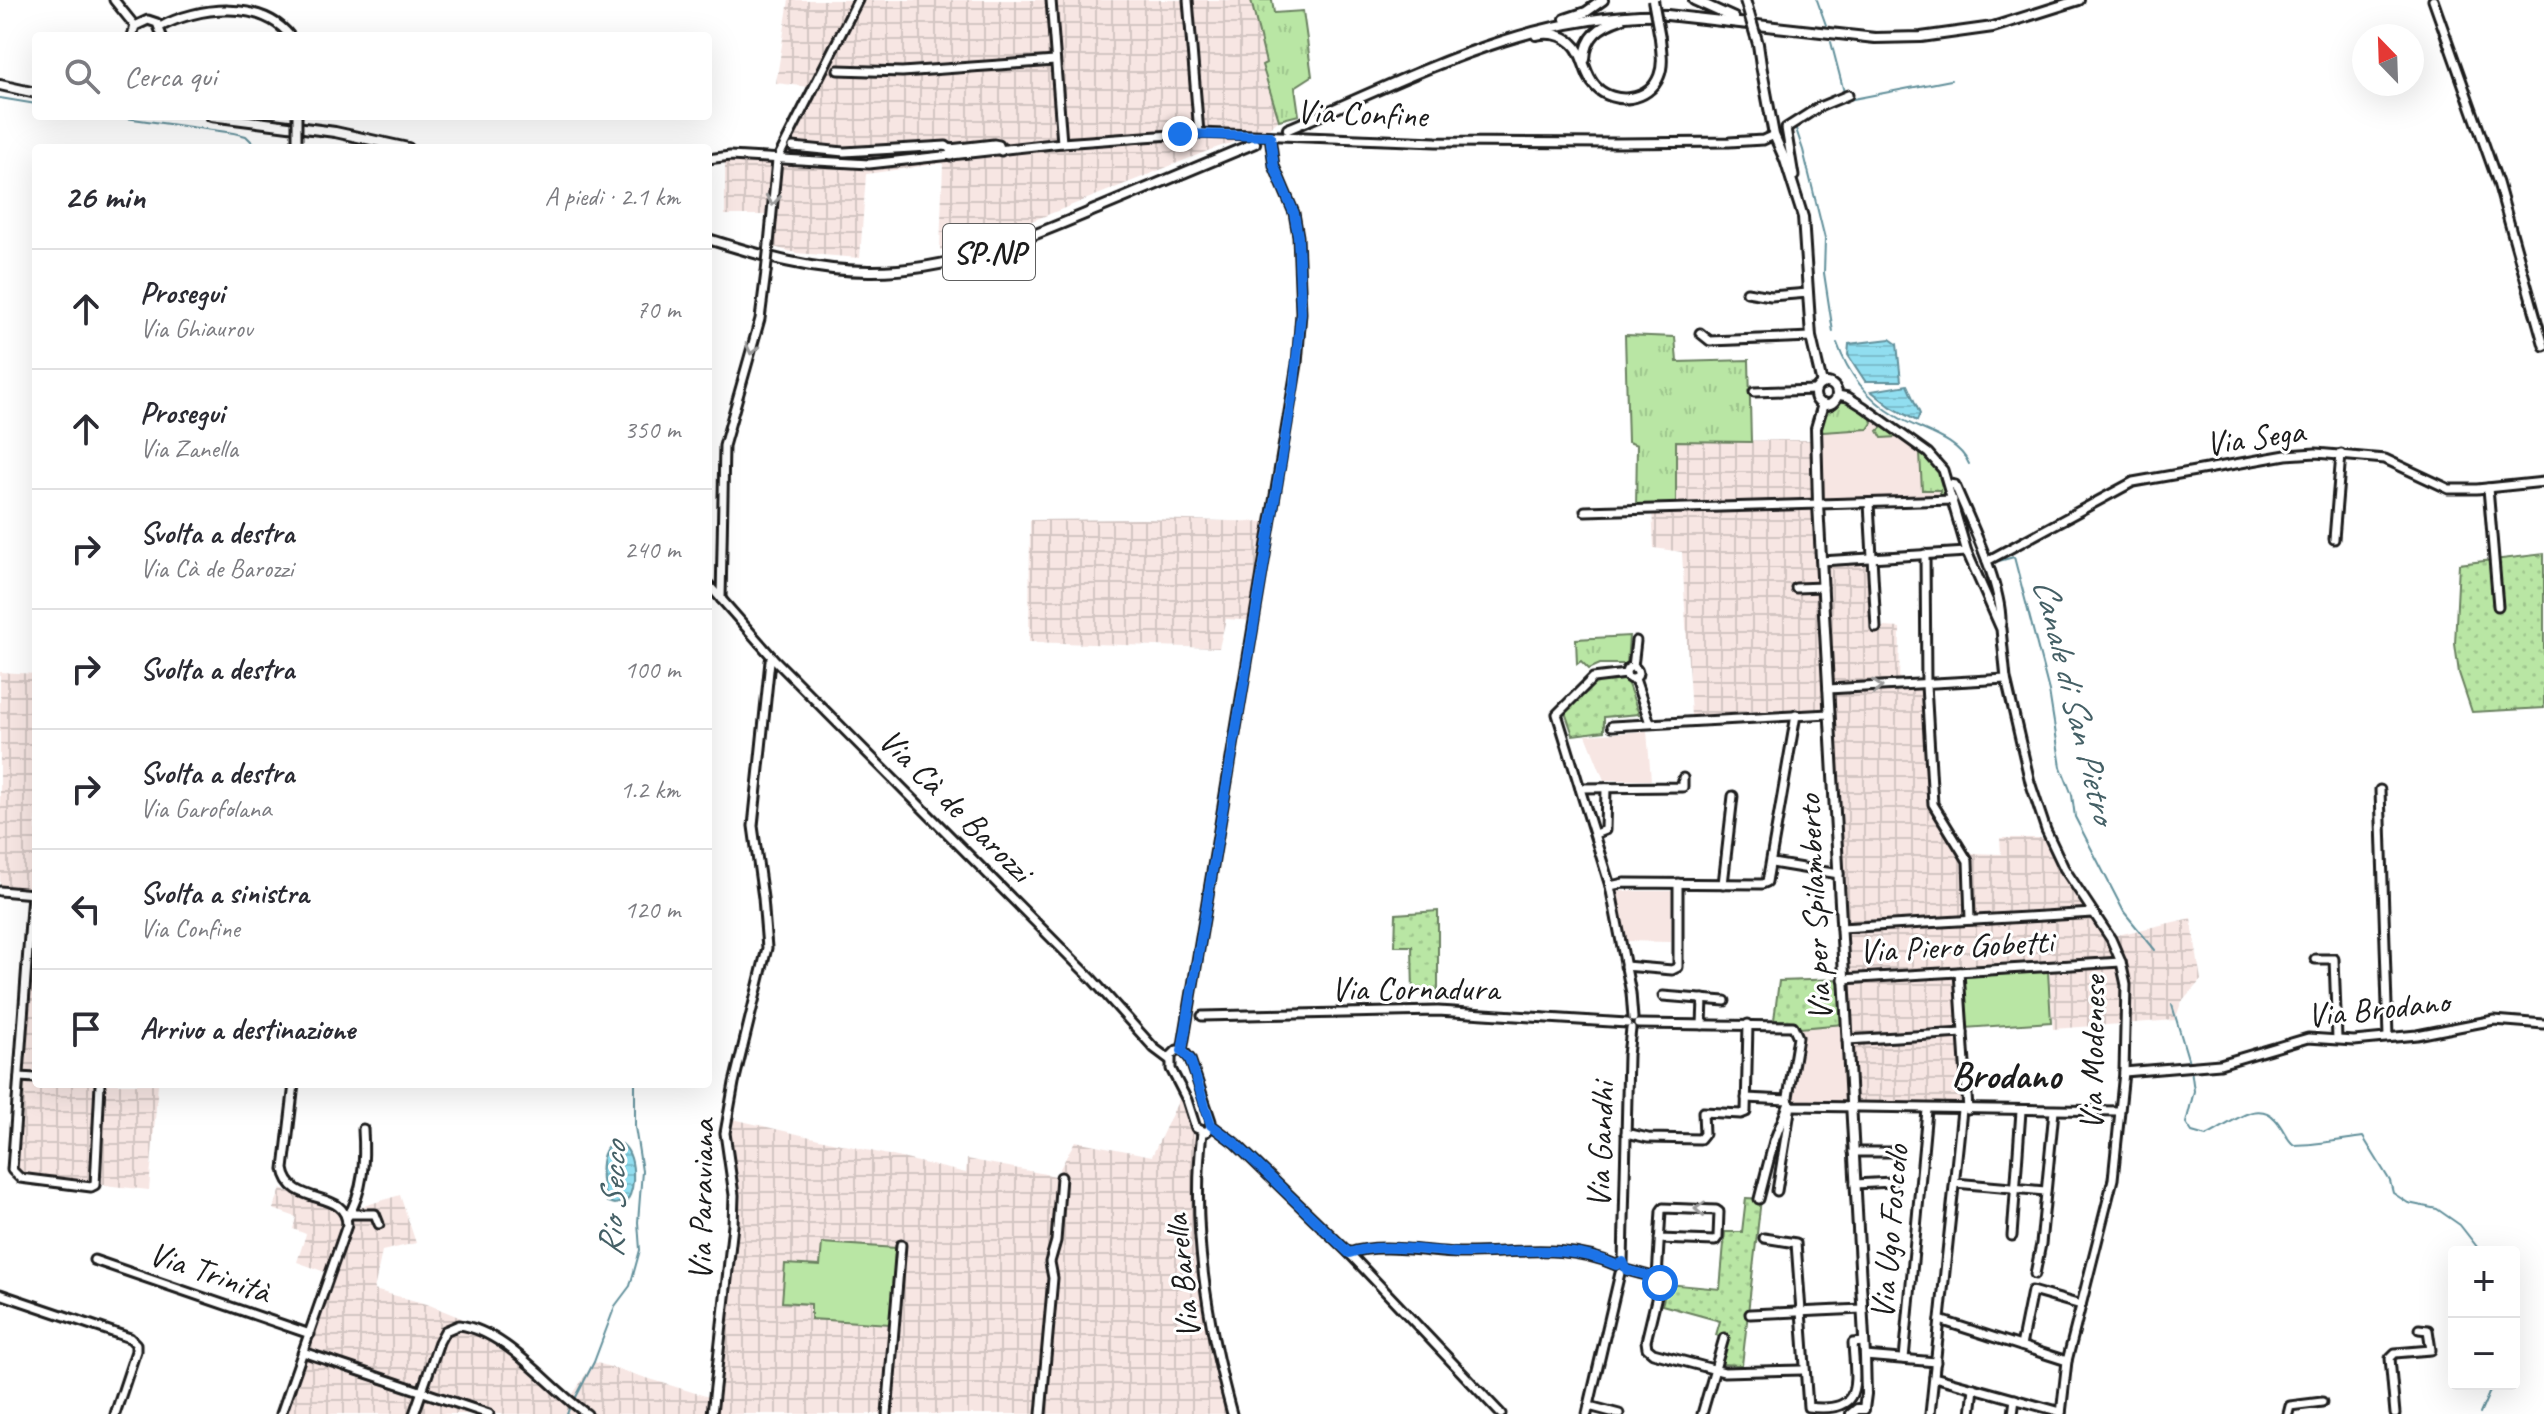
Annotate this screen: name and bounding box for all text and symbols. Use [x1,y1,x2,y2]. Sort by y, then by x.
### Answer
north arrow [2352,24,2424,96]
search box [32,32,712,120]
icon: search [60,54,104,98]
text: Cerca qui [124,57,217,95]
street label: Via Confine [1296,89,1431,137]
route end [1162,116,1198,152]
text: 26 min [64,175,145,218]
text: A piedi · 2.1 km [545,180,680,213]
one-way arrow [765,194,782,207]
road number: SP.NP [943,224,1035,280]
text: Prosegui [140,274,224,312]
icon: ahead [64,287,108,331]
text: 70 m [636,293,680,326]
text: Via Ghiaurov [140,312,252,345]
one-way arrow [745,341,762,355]
text: Prosegui [140,394,224,432]
icon: ahead [64,407,108,451]
street label: Via Sega [2203,408,2309,465]
text: 350 m [624,413,680,446]
text: Via Zanella [140,432,238,465]
text: Svolta a destra [140,514,294,552]
icon: right [64,527,108,571]
text: 240 m [624,533,680,566]
text: Via Cà de Barozzi [140,552,293,585]
water label: Canale di San Pietro [2023,573,2129,833]
icon: right [64,647,108,691]
text: Svolta a destra [140,650,294,688]
text: 100 m [624,653,680,686]
one-way arrow [1871,679,1884,696]
street label: Via Cà de Barozzi [870,719,1045,894]
text: Svolta a destra [140,754,294,792]
icon: right [64,767,108,811]
text: 1.2 km [620,773,680,806]
text: Via Garofolana [140,792,271,825]
street label: Via per Spilamberto [1786,792,1841,1022]
text: Svolta a sinistra [140,874,309,912]
icon: left [64,887,108,931]
text: 120 m [624,893,680,926]
text: Via Confine [140,912,240,945]
street label: Via Piero Gobetti [1858,919,2058,973]
street label: Via Cornadura [1331,967,1502,1010]
street label: Via Modenese [2069,973,2115,1131]
street label: Via Brodano [2305,979,2455,1037]
icon: arrive [64,1007,108,1051]
text: Arrivo a destinazione [140,1010,355,1048]
district label: Brodano [1951,1052,2063,1099]
street label: Via Gandhi [1576,1078,1624,1209]
street label: Via Paraviana [678,1117,724,1281]
water label: Rio Secco [587,1137,637,1258]
street label: Via Ugo Foscolo [1860,1141,1918,1321]
one-way arrow [1693,1200,1706,1217]
street label: Via Barella [1154,1210,1210,1341]
street label: Via Trinità [144,1231,278,1313]
map controls [2448,1246,2520,1390]
button: + [2448,1246,2520,1318]
route start [1642,1265,1678,1301]
button: − [2448,1318,2520,1390]

